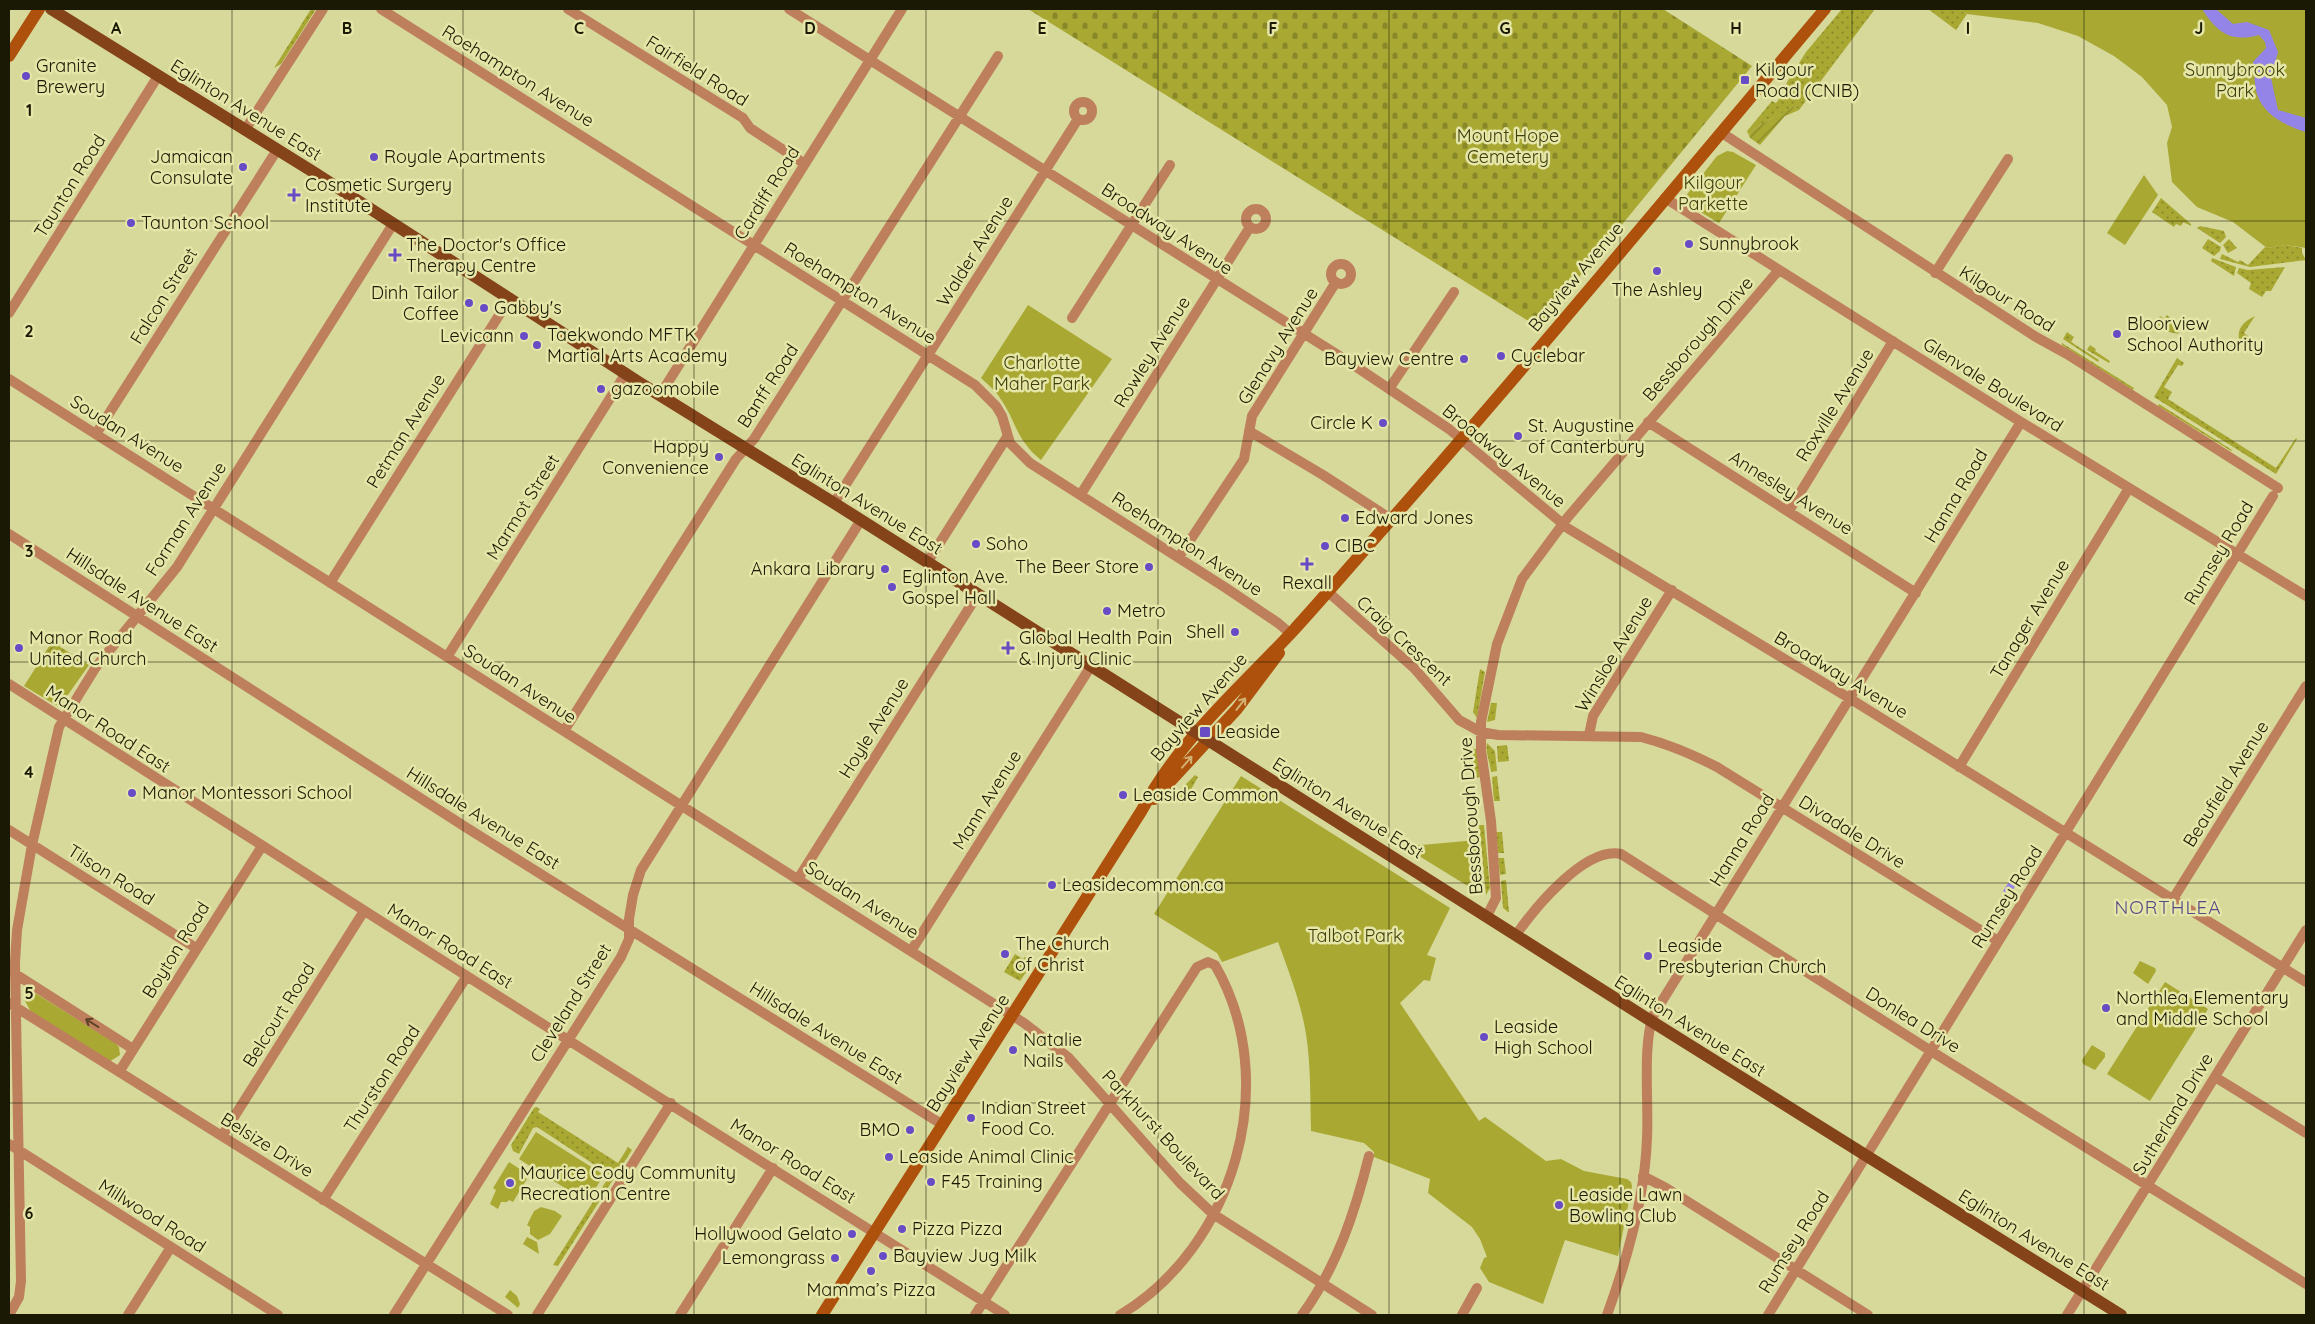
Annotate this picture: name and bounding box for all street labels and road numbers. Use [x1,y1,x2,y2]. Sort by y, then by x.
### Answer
street label: Roehampton Avenue [438,19,599,132]
street label: Fairfield Road [642,30,753,111]
street label: Eglinton Avenue East [166,54,326,165]
street label: Taunton Road [29,130,110,242]
street label: Cardiff Road [729,141,805,244]
street label: Broadway Avenue [1097,178,1237,280]
street label: Walder Avenue [931,191,1018,311]
street label: Bayview Avenue [1523,217,1628,336]
street label: Roehampton Avenue [780,236,941,349]
street label: Falcon Street [125,243,202,348]
street label: Kilgour Road [1955,260,2059,337]
street label: Bessborough Drive [1637,272,1758,406]
street label: Glenavy Avenue [1232,283,1323,409]
street label: Rowley Avenue [1108,292,1195,412]
street label: Glenvale Boulevard [1919,332,2068,437]
street label: Banff Road [732,339,803,432]
street label: Roxville Avenue [1791,344,1879,466]
street label: Petman Avenue [361,369,450,492]
street label: Soudan Avenue [66,389,188,478]
street label: Broadway Avenue [1438,399,1571,512]
street label: Annesley Avenue [1725,445,1857,540]
street label: Hanna Road [1919,445,1993,547]
street label: Eglinton Avenue East [787,448,947,559]
street label: Marmot Street [481,450,564,564]
street label: Forman Avenue [140,457,231,580]
street label: Roehampton Avenue [1108,486,1267,601]
street label: Rumsey Road [2179,497,2259,609]
street label: Hillsdale Avenue East [62,542,223,657]
street label: Tanager Avenue [1985,555,2074,683]
street label: Craig Crescent [1352,591,1457,691]
street label: Winsloe Avenue [1570,591,1657,716]
street label: Broadway Avenue [1770,626,1912,724]
street label: Soudan Avenue [460,639,581,729]
street label: Bayview Avenue [1145,648,1252,766]
street label: Hoyle Avenue [833,673,914,782]
street label: Manor Road East [42,680,175,777]
street label: Beaufield Avenue [2177,716,2274,851]
street label: Bessborough Drive [1454,737,1487,895]
street label: Mann Avenue [947,746,1026,854]
street label: Eglinton Avenue East [1268,752,1428,863]
street label: Hillsdale Avenue East [402,761,564,874]
street label: Hanna Road [1704,789,1779,890]
street label: Divadale Drive [1795,790,1910,873]
street label: Tilson Road [64,839,159,910]
street label: Rumsey Road [1966,841,2047,952]
street label: Soudan Avenue [801,855,923,944]
street label: Boyton Road [137,897,214,1002]
street label: Manor Road East [383,898,517,994]
street label: Cleveland Street [525,939,616,1066]
street label: Belcourt Road [237,958,320,1071]
street label: Eglinton Avenue East [1610,970,1770,1081]
street label: Hillsdale Avenue East [745,976,907,1089]
street label: Donlea Drive [1861,981,1965,1058]
street label: Bayview Avenue [921,989,1014,1116]
street label: Thurston Road [338,1021,425,1137]
street label: Sutherland Drive [2127,1049,2218,1179]
street label: Parkhurst Boulevard [1097,1065,1230,1205]
street label: Belsize Drive [217,1107,318,1182]
street label: Manor Road East [726,1113,860,1209]
street label: Millwood Road [94,1173,210,1258]
street label: Eglinton Avenue East [1954,1184,2114,1295]
street label: Rumsey Road [1753,1186,1834,1297]

